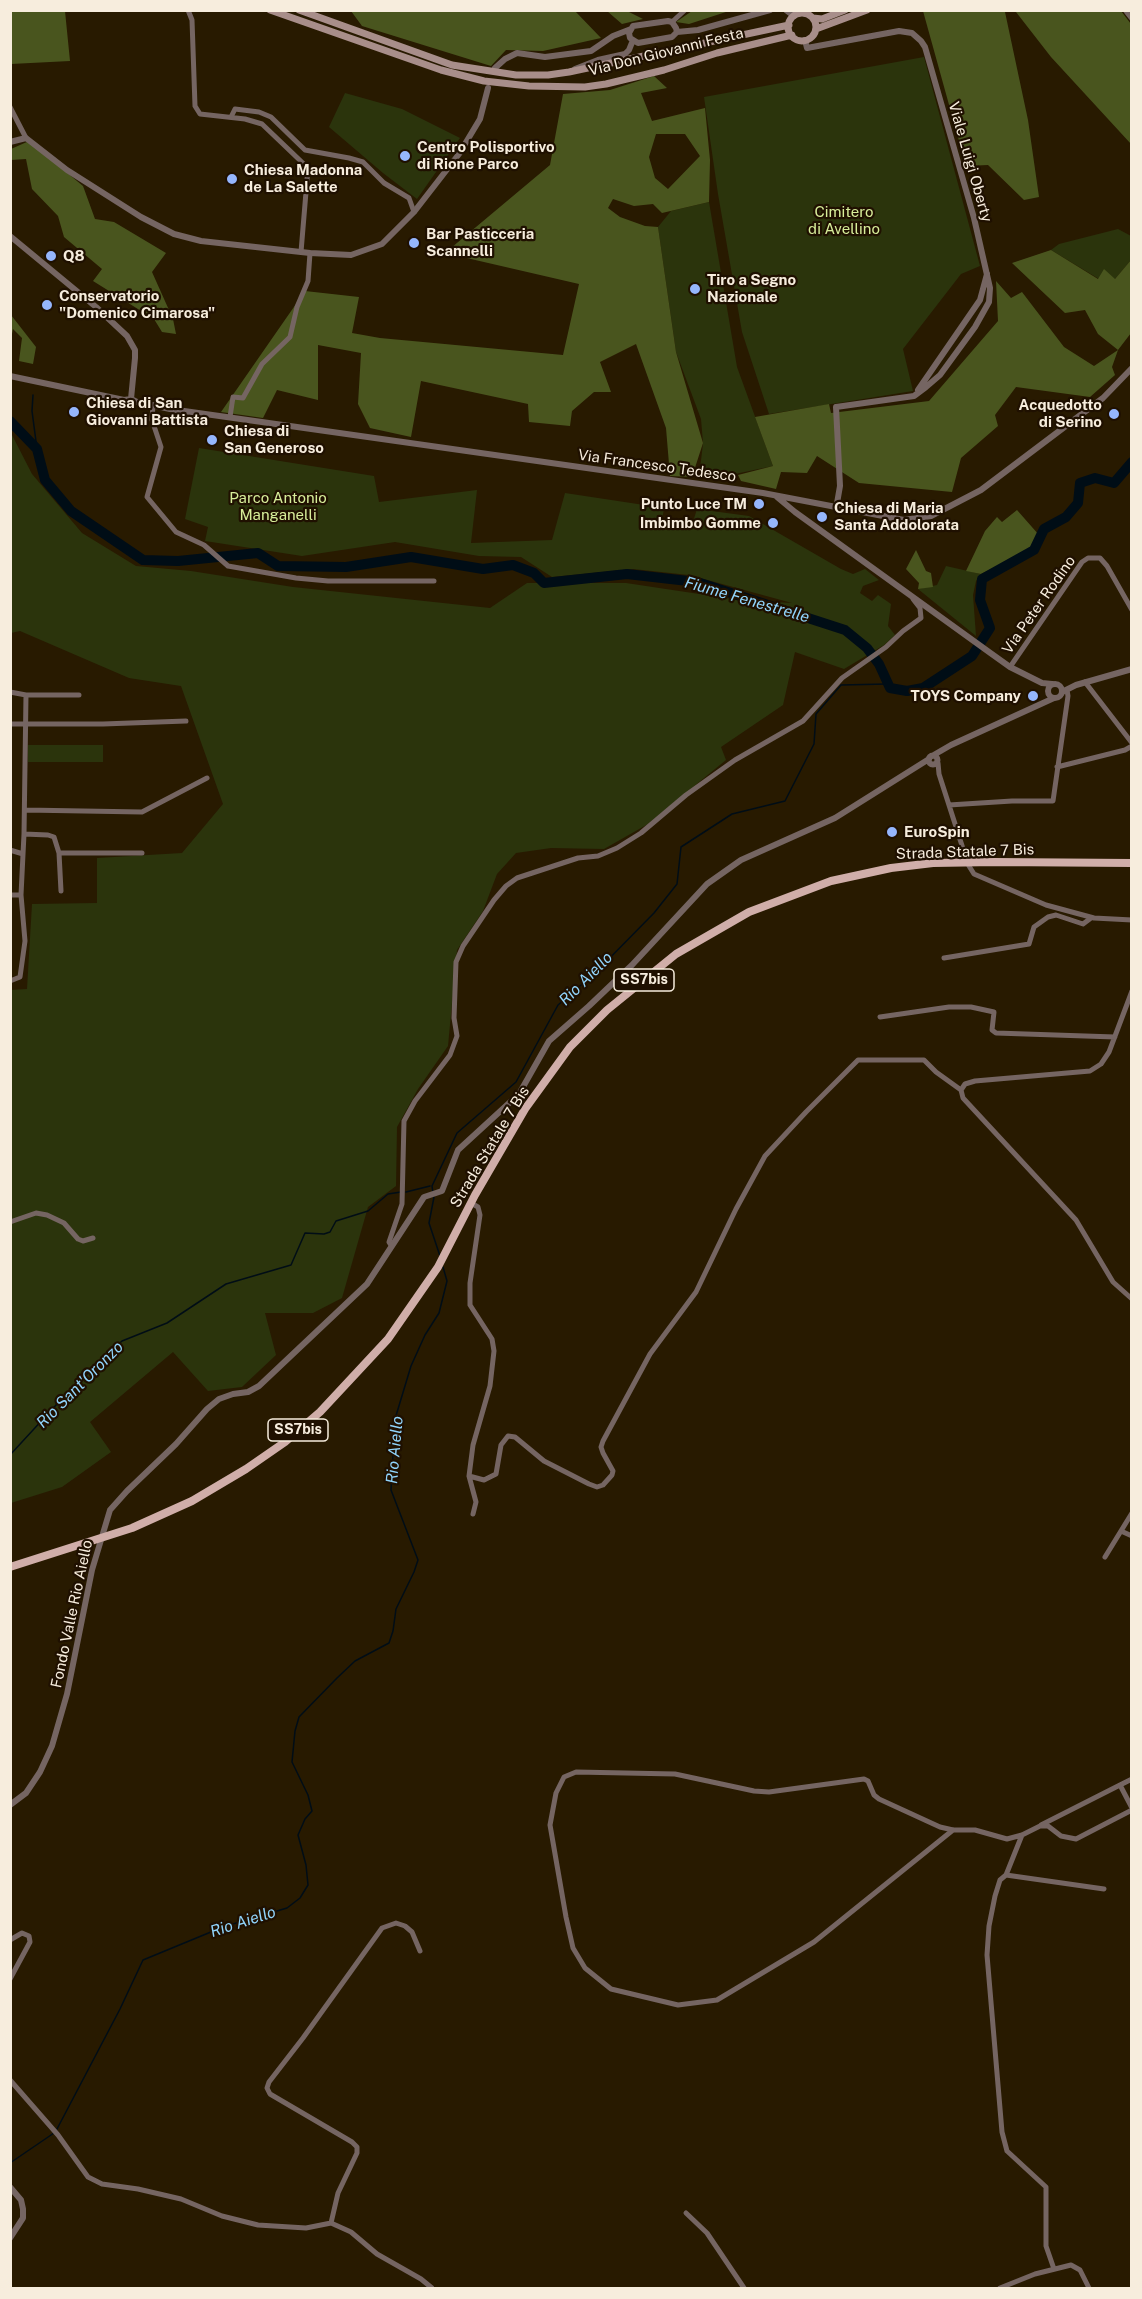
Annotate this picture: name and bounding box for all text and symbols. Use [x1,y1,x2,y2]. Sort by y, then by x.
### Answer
street label: Via Don Giovanni Festa [587,24,745,80]
street label: Viale Luigi Oberty [944,100,996,224]
place label: Centro Polisportivo di Rione Parco [417,138,555,173]
marker: Centro Polisportivo di Rione Parco [398,149,412,163]
place label: Chiesa Madonna de La Salette [244,161,362,196]
marker: Chiesa Madonna de La Salette [225,172,239,186]
park label: Cimitero di Avellino [808,203,880,238]
place label: Bar Pasticceria Scannelli [426,225,534,260]
marker: Bar Pasticceria Scannelli [407,236,421,250]
place label: Q8 [63,247,85,265]
marker: Q8 [44,249,58,263]
place label: Tiro a Segno Nazionale [707,271,796,306]
marker: Tiro a Segno Nazionale [688,282,702,296]
place label: Conservatorio "Domenico Cimarosa" [59,287,215,322]
marker: Conservatorio "Domenico Cimarosa" [40,298,54,312]
place label: Chiesa di San Giovanni Battista [86,394,208,429]
place label: Acquedotto di Serino [1019,396,1102,431]
marker: Chiesa di San Giovanni Battista [67,405,81,419]
marker: Acquedotto di Serino [1107,407,1121,421]
place label: Chiesa di San Generoso [224,422,324,457]
marker: Chiesa di San Generoso [205,433,219,447]
street label: Via Francesco Tedesco [577,446,737,486]
park label: Parco Antonio Manganelli [229,489,327,524]
place label: Punto Luce TM [641,495,747,513]
marker: Punto Luce TM [752,497,766,511]
place label: Chiesa di Maria Santa Addolorata [834,499,959,534]
marker: Chiesa di Maria Santa Addolorata [815,510,829,524]
place label: Imbimbo Gomme [640,514,761,532]
marker: Imbimbo Gomme [766,516,780,530]
street label: Via Peter Rodino [999,553,1079,657]
water label: Fiume Fenestrelle [682,573,812,627]
place label: TOYS Company [911,687,1021,705]
marker: TOYS Company [1026,689,1040,703]
place label: EuroSpin [904,823,970,841]
marker: EuroSpin [885,825,899,839]
street label: Strada Statale 7 Bis [896,841,1034,863]
water label: Rio Aiello [555,948,617,1010]
road number: SS7bis [614,969,674,991]
street label: Strada Statale 7 Bis [447,1083,533,1211]
water label: Rio Sant'Oronzo [33,1338,127,1432]
water label: Rio Aiello [382,1415,408,1485]
road number: SS7bis [268,1419,328,1441]
street label: Fondo Valle Rio Aiello [48,1538,96,1690]
water label: Rio Aiello [208,1902,278,1942]

